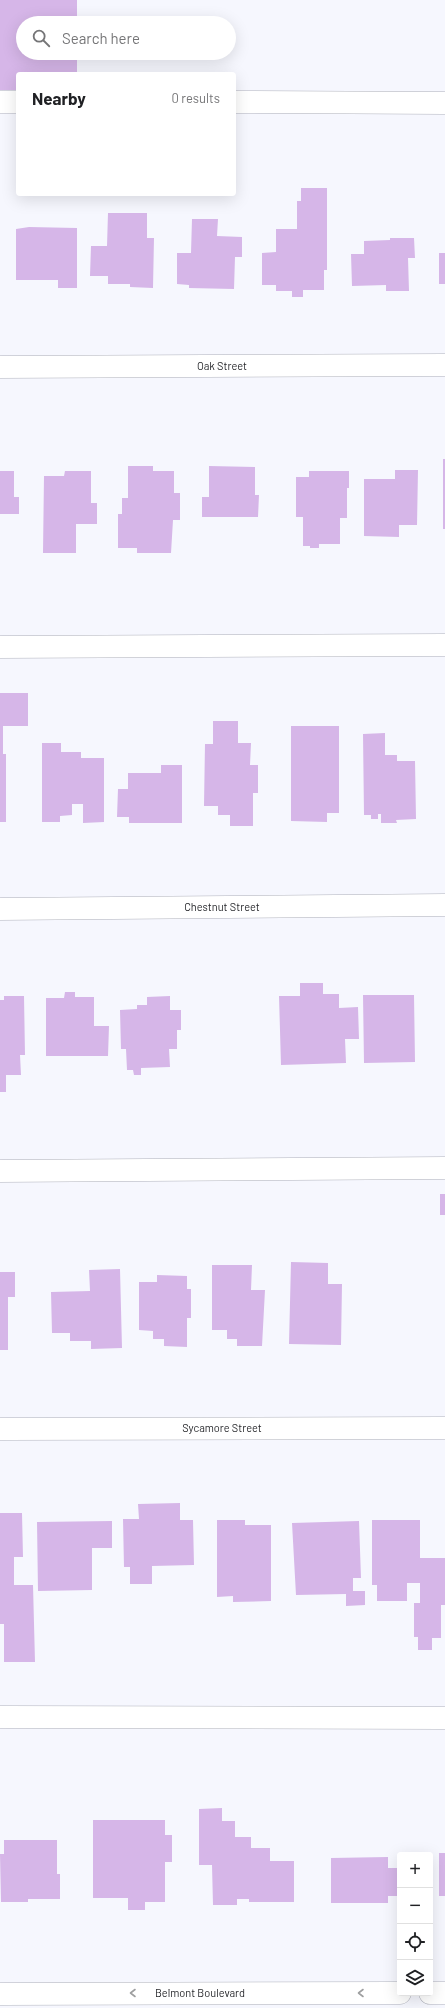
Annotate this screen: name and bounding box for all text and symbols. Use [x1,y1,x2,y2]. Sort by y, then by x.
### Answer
search box [16,16,236,60]
icon: search [30,27,52,49]
text: Search here [62,29,140,47]
text: Nearby [32,88,86,108]
text: 0 results [171,90,220,106]
street label: Oak Street [197,359,247,372]
street label: Chestnut Street [184,900,260,913]
street label: Sycamore Street [182,1421,262,1434]
map controls [397,1852,433,1996]
button: + [397,1852,433,1888]
button: − [397,1888,433,1924]
button: locate [397,1924,433,1960]
button: layers [397,1960,433,1996]
street label: Belmont Boulevard [155,1986,245,1999]
one-way arrow [130,1989,136,1997]
one-way arrow [358,1989,364,1997]

